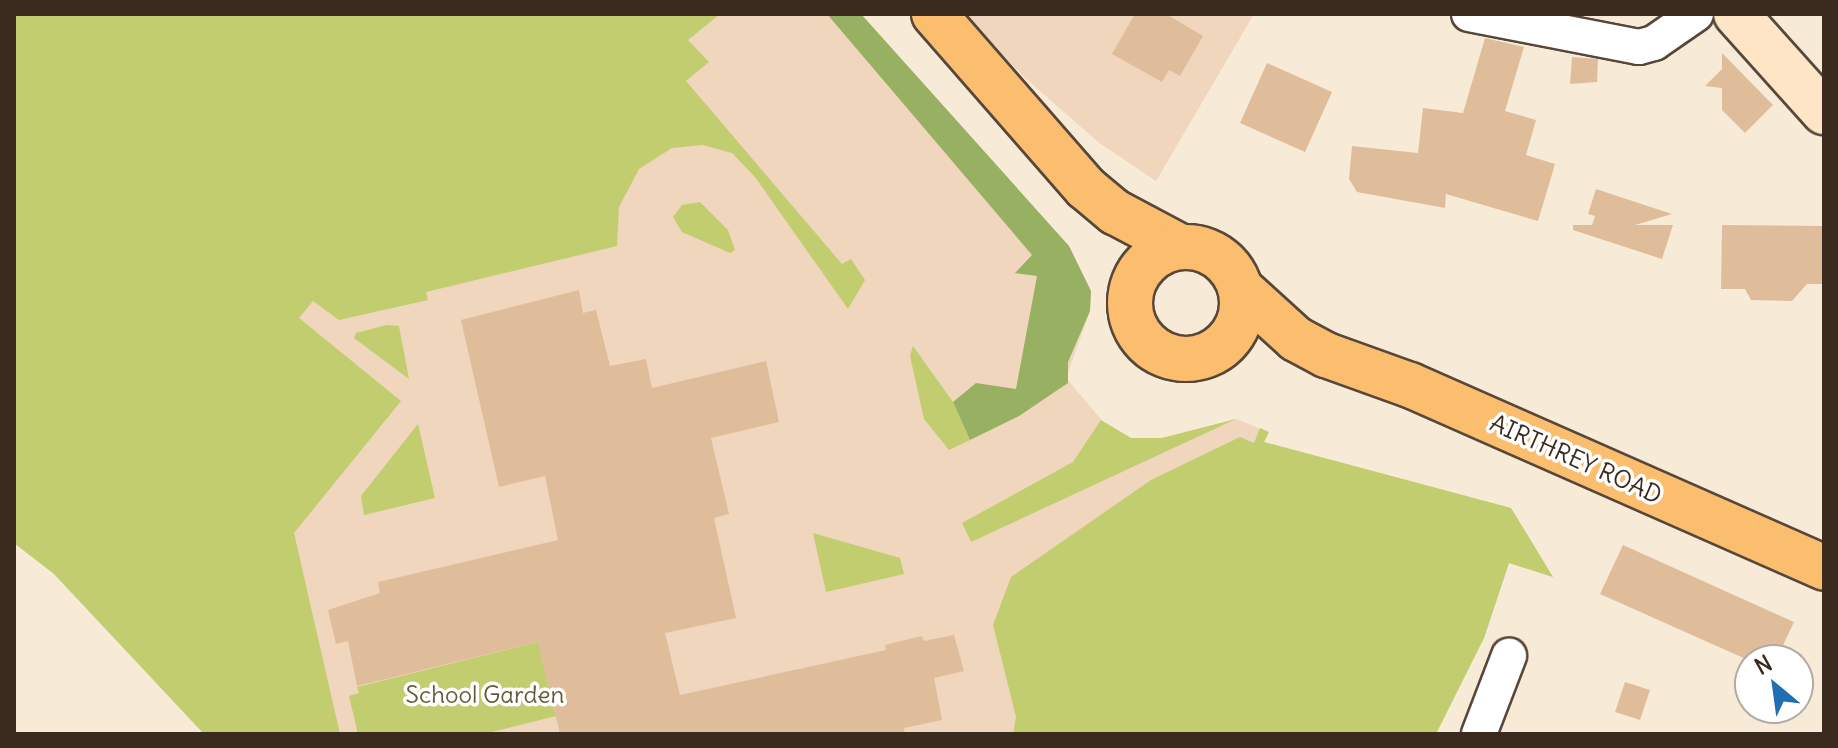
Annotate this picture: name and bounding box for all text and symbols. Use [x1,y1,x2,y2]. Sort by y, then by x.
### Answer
street label: AIRTHREY ROAD [1486,408,1666,510]
north arrow [1734,644,1814,724]
text: N [1750,649,1777,681]
park label: School Garden [406,681,564,709]

